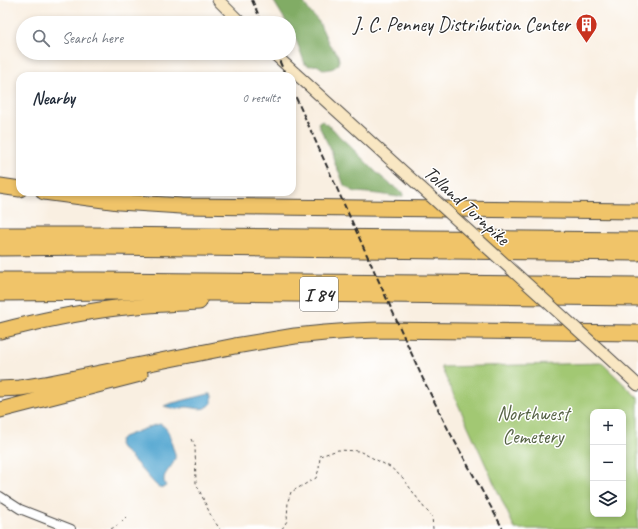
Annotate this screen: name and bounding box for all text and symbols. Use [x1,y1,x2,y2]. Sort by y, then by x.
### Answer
building icon: J. C. Penney Distribution Center [573,11,599,44]
place label: J. C. Penney Distribution Center [352,12,572,37]
search box [16,16,296,60]
icon: search [30,27,52,49]
text: Search here [62,29,123,48]
text: Nearby [32,88,75,109]
text: 0 results [242,90,280,106]
street label: Tolland Turnpike [418,160,516,252]
road number: I 84 [300,277,338,311]
park label: Northwest Cemetery [497,401,572,449]
map controls [590,409,626,517]
button: + [590,409,626,445]
button: − [590,445,626,481]
button: layers [590,481,626,517]

